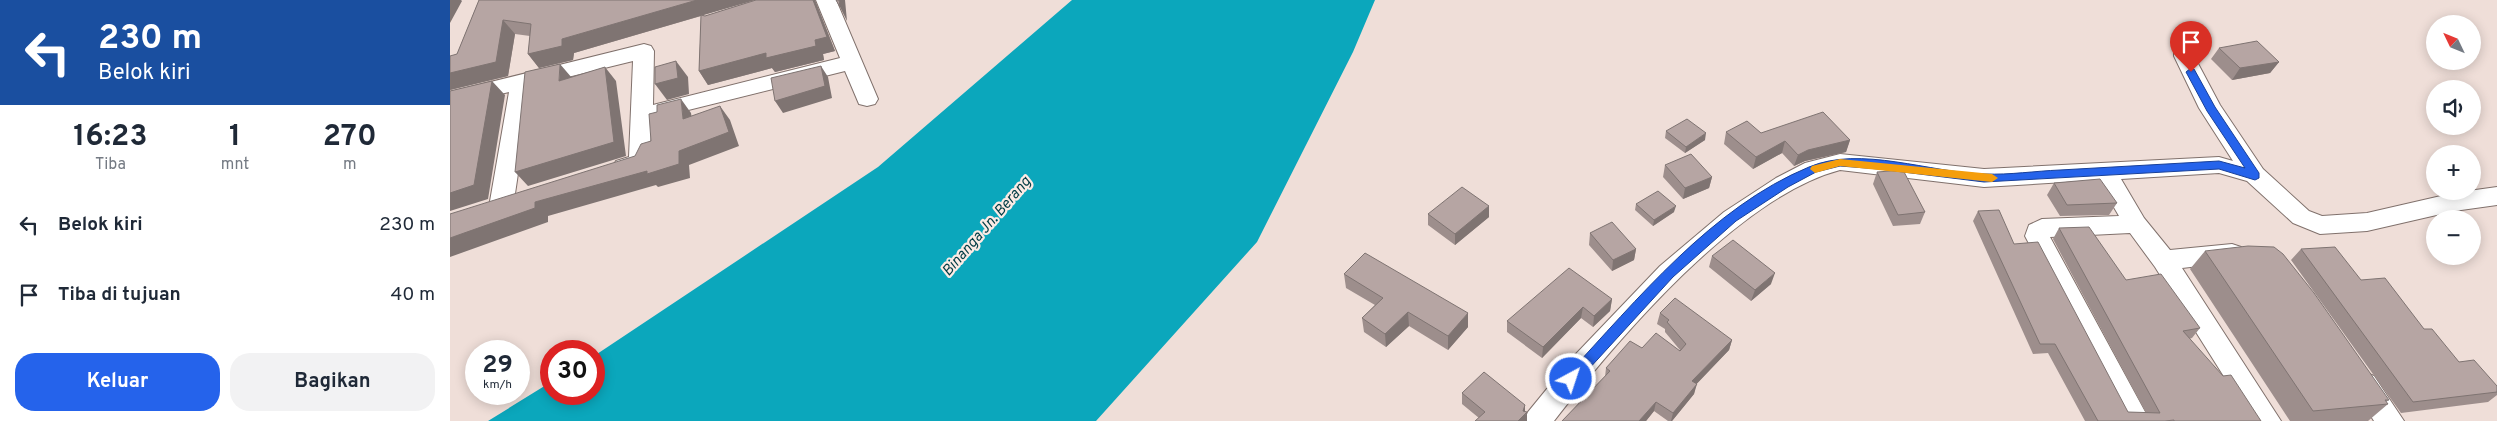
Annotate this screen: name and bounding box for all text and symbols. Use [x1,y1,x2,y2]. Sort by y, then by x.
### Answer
north arrow [2426,15,2481,70]
map controls [2426,15,2481,265]
text: 230 m [98,17,202,61]
icon: left [15,20,80,85]
pin [2170,21,2212,72]
icon: arrive [2177,28,2205,56]
text: Belok kiri [98,60,191,87]
button: sound [2426,80,2481,135]
text: 16:23 [73,119,147,156]
text: 1 [229,119,241,156]
text: 270 [323,119,377,156]
button: + [2426,145,2481,200]
text: Tiba [95,155,126,175]
text: mnt [221,155,249,175]
text: m [343,155,356,175]
water label: Binanga Jn. Berang [939,173,1036,281]
button: − [2426,210,2481,265]
icon: left [15,211,43,239]
text: Belok kiri [58,213,143,237]
text: 230 m [379,213,435,237]
icon: arrive [15,281,43,309]
text: Tiba di tujuan [58,283,181,307]
text: 40 m [390,283,435,307]
speed limit sign: 30 [540,340,605,405]
text: 29 [482,350,513,382]
position arrow [1544,352,1596,404]
button: Keluar [15,353,220,411]
button: Bagikan [230,353,435,411]
text: km/h [483,377,512,393]

